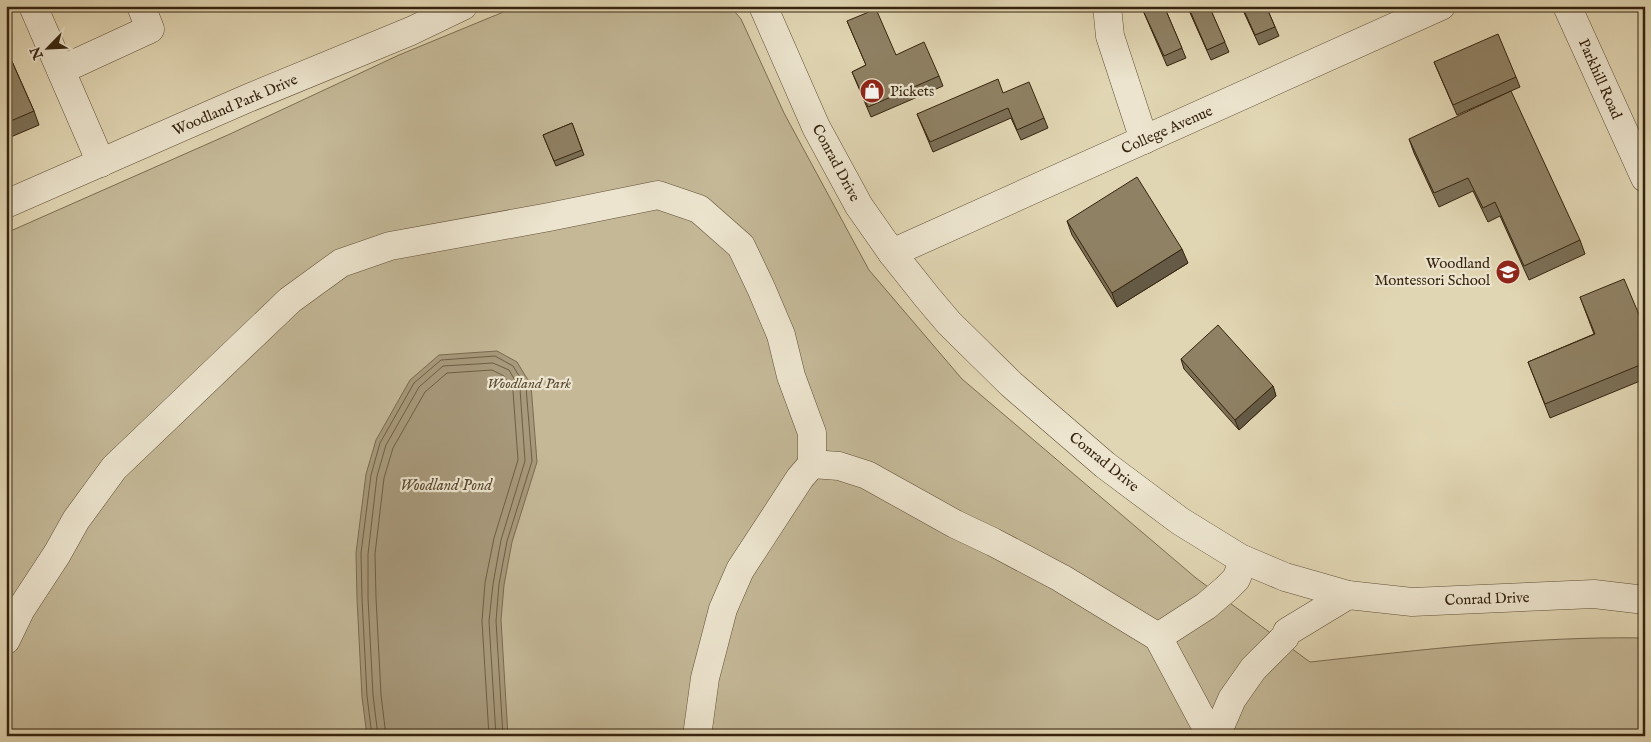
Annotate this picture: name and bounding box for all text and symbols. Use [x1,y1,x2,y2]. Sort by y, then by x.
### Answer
north arrow [22,22,72,72]
street label: Parkhill Road [1574,36,1627,123]
text: N [26,44,48,63]
street label: Woodland Park Drive [169,70,301,140]
shop icon: Pickets [859,78,885,104]
place label: Pickets [890,82,934,101]
street label: College Avenue [1118,101,1216,159]
street label: Conrad Drive [808,121,864,205]
place label: Woodland Montessori School [1374,254,1491,290]
school or university icon: Woodland Montessori School [1495,259,1521,285]
park label: Woodland Park [487,374,571,393]
street label: Conrad Drive [1065,428,1143,496]
water label: Woodland Pond [400,476,494,496]
street label: Conrad Drive [1444,588,1530,610]

